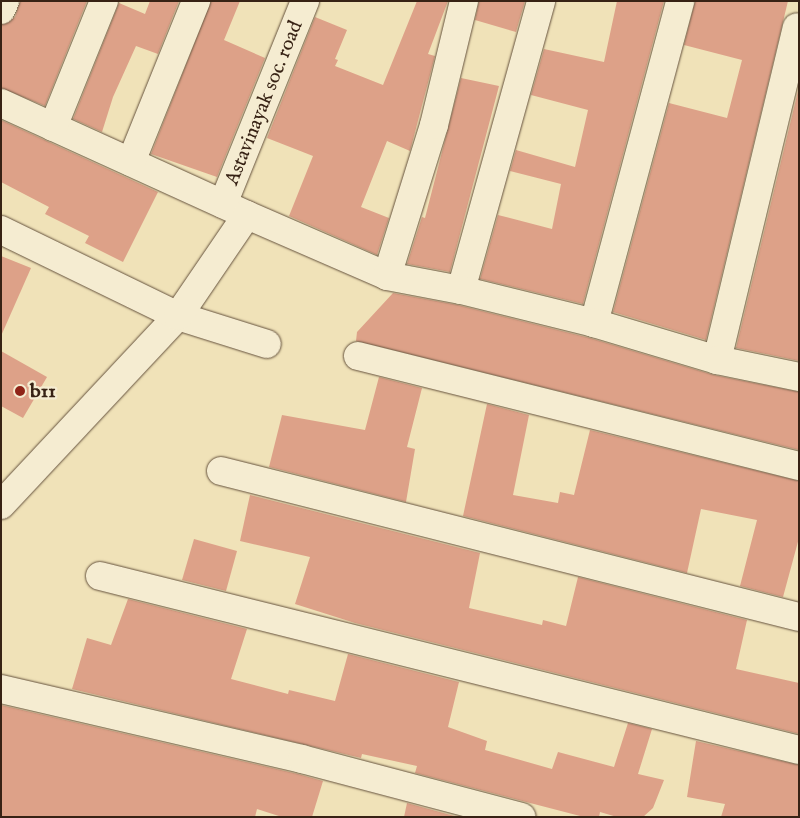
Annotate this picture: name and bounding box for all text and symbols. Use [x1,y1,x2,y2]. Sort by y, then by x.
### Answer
street label: Astavinayak soc. road [220,17,308,189]
place label: b11 [30,379,56,403]
marker: b11 [14,385,26,397]

